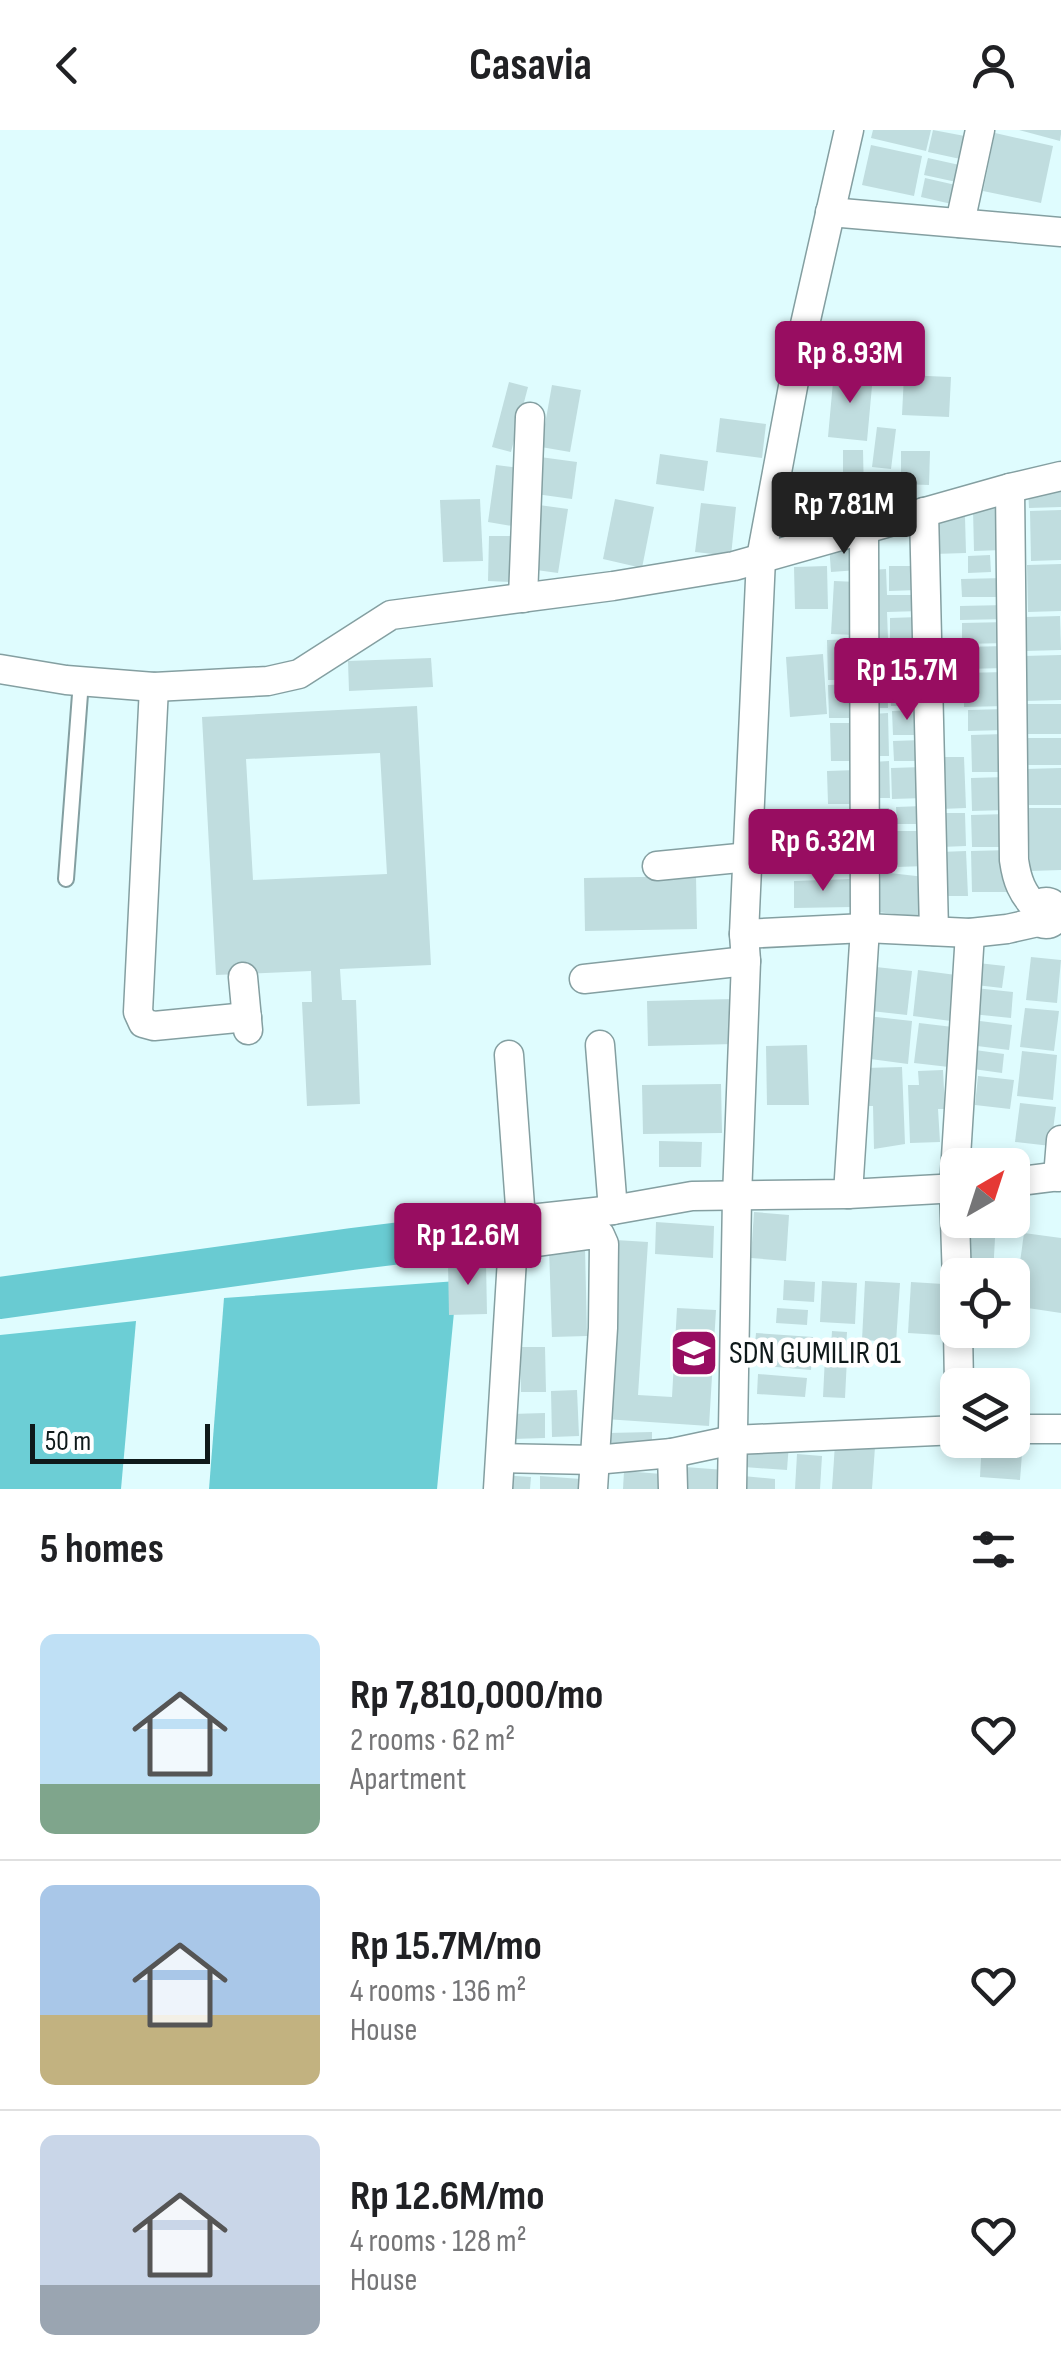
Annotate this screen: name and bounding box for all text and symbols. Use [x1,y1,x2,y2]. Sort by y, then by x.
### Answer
icon: back [40,38,95,93]
text: Casavia [469,38,592,93]
icon: person [966,38,1021,93]
pin: Rp 8.93M [747,321,953,406]
text: Rp 8.93M [797,334,903,373]
pin: Rp 7.81M [741,472,947,557]
text: Rp 7.81M [794,485,894,524]
pin: Rp 15.7M [804,638,1010,723]
text: Rp 15.7M [856,651,958,690]
pin: Rp 6.32M [720,809,926,894]
text: Rp 6.32M [770,822,876,861]
north arrow [940,1148,1030,1238]
map controls [940,1148,1030,1458]
pin: Rp 12.6M [365,1203,571,1288]
text: Rp 12.6M [416,1216,520,1255]
button: locate [940,1258,1030,1348]
school or university icon: SDN GUMILIR 01 [668,1327,720,1379]
place label: SDN GUMILIR 01 [729,1334,901,1373]
button: layers [940,1368,1030,1458]
scale bar [30,1419,210,1464]
text: 50 m [45,1425,91,1458]
icon: filters [966,1522,1021,1577]
text: 5 homes [40,1524,164,1575]
text: Rp 7,810,000/mo [350,1670,603,1721]
icon: home [120,1674,240,1794]
icon: heart [966,1707,1021,1762]
text: 2 rooms · 62 m² [350,1721,515,1760]
text: Apartment [350,1760,466,1799]
text: Rp 15.7M/mo [350,1921,542,1972]
icon: home [120,1925,240,2045]
icon: heart [966,1958,1021,2013]
text: 4 rooms · 136 m² [350,1972,526,2011]
text: House [350,2011,417,2050]
text: Rp 12.6M/mo [350,2171,545,2222]
icon: home [120,2175,240,2295]
icon: heart [966,2208,1021,2263]
text: 4 rooms · 128 m² [350,2222,527,2261]
text: House [350,2261,417,2300]

